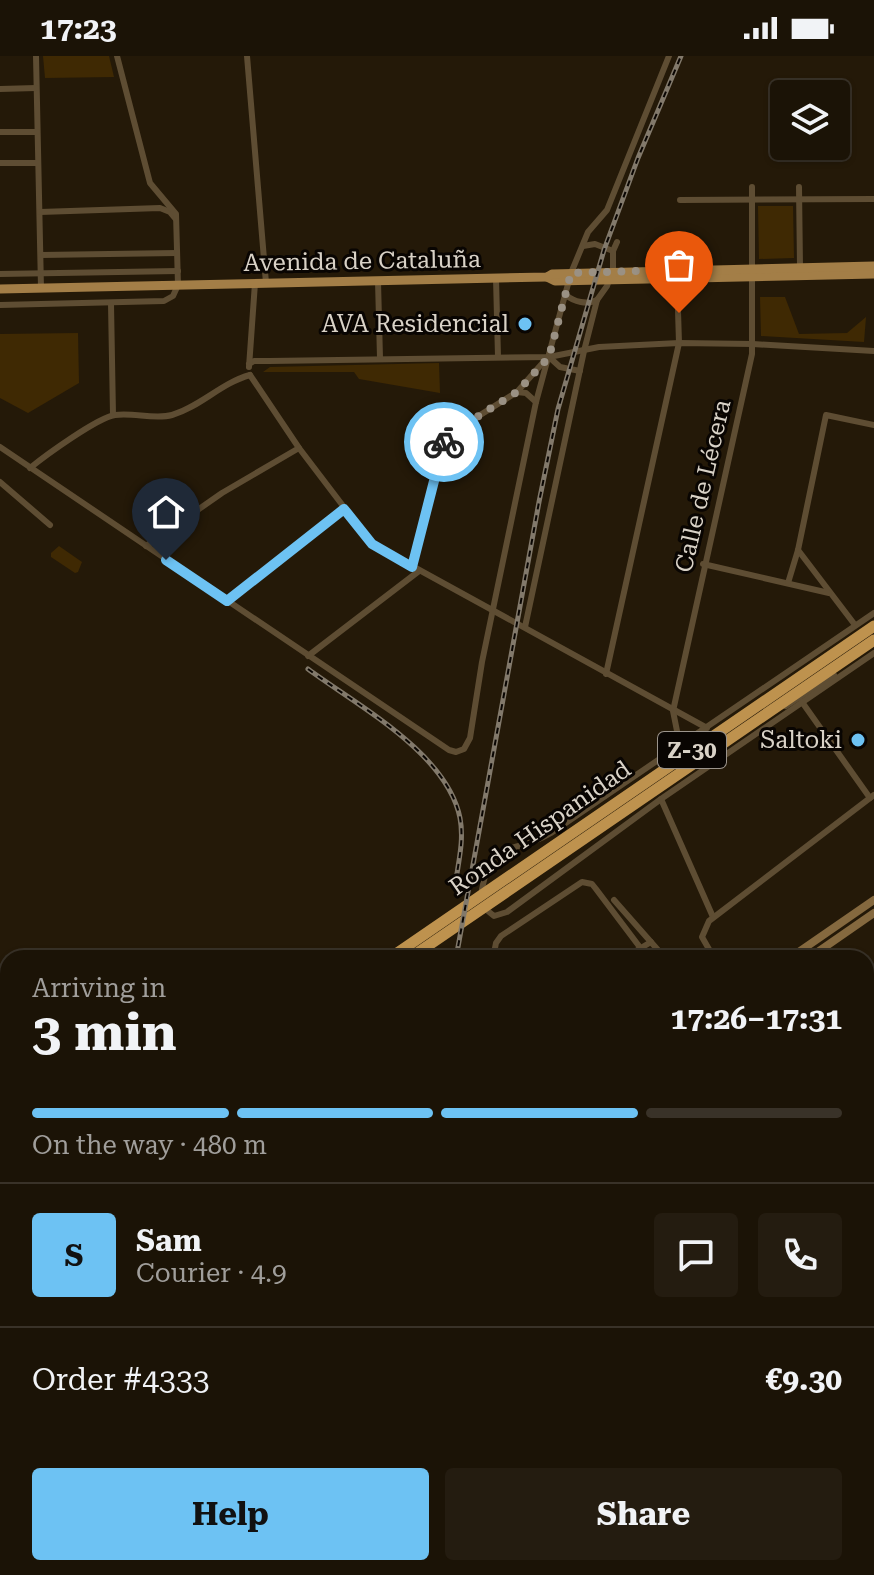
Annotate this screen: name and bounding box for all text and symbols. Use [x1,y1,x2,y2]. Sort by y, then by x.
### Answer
text: 17:23 [40,11,117,46]
map controls [770,80,850,160]
button: layers [770,80,850,160]
pin [645,231,713,313]
icon: bag [657,243,701,287]
street label: Avenida de Cataluña [243,245,481,277]
place label: AVA Residencial [321,310,509,338]
marker: AVA Residencial [516,315,534,333]
street label: Calle de Lécera [670,397,736,575]
courier [404,402,484,482]
icon: bike [422,420,466,464]
pin [132,478,200,560]
icon: home [144,490,188,534]
place label: Saltoki [760,726,842,754]
marker: Saltoki [849,731,867,749]
road number: Z-30 [658,732,726,768]
street label: Ronda Hispanidad [444,755,636,901]
text: Arriving in [32,973,166,1003]
text: 17:26–17:31 [670,1001,842,1036]
text: 3 min [32,1002,177,1063]
text: On the way · 480 m [32,1130,267,1160]
button: chat [654,1213,738,1297]
button: phone [758,1213,842,1297]
text: Sam [136,1223,202,1258]
text: S [65,1238,83,1273]
text: Courier · 4.9 [136,1258,286,1288]
text: Order #4333 [32,1362,210,1397]
text: €9.30 [765,1362,842,1397]
button: Help [32,1468,429,1560]
button: Share [445,1468,842,1560]

